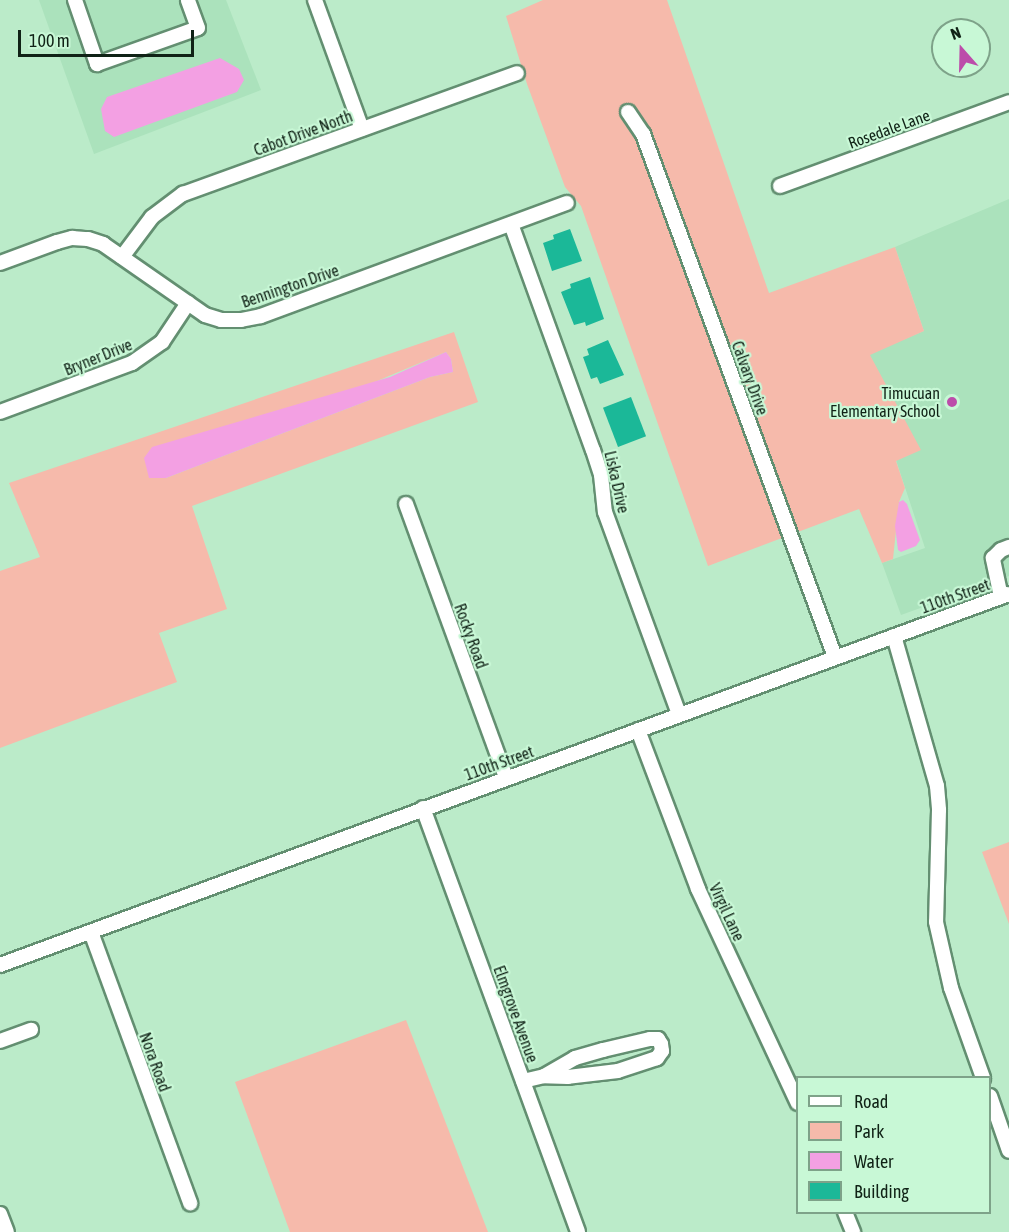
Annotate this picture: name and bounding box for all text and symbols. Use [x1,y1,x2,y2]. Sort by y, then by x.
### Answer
scale bar [21,18,196,56]
north arrow [931,18,991,78]
text: N [948,23,963,43]
text: 100 m [29,30,70,51]
street label: Rosedale Lane [846,105,932,153]
street label: Cabot Drive North [251,106,355,160]
street label: Bennington Drive [239,260,341,312]
street label: Bryner Drive [61,335,135,379]
street label: Calvary Drive [728,338,772,418]
place label: Timucuan Elementary School [830,383,940,421]
marker: Timucuan Elementary School [945,395,959,409]
street label: Liska Drive [601,449,633,515]
street label: 110th Street [918,575,992,617]
street label: Rocky Road [450,601,492,671]
street label: 110th Street [462,742,536,784]
street label: Virgil Lane [705,880,749,944]
street label: Elmgrove Avenue [490,963,542,1065]
street label: Nora Road [135,1030,175,1094]
legend [796,1076,991,1214]
text: Road [854,1091,888,1112]
text: Park [854,1121,884,1142]
text: Water [854,1151,893,1172]
text: Building [854,1181,909,1202]

